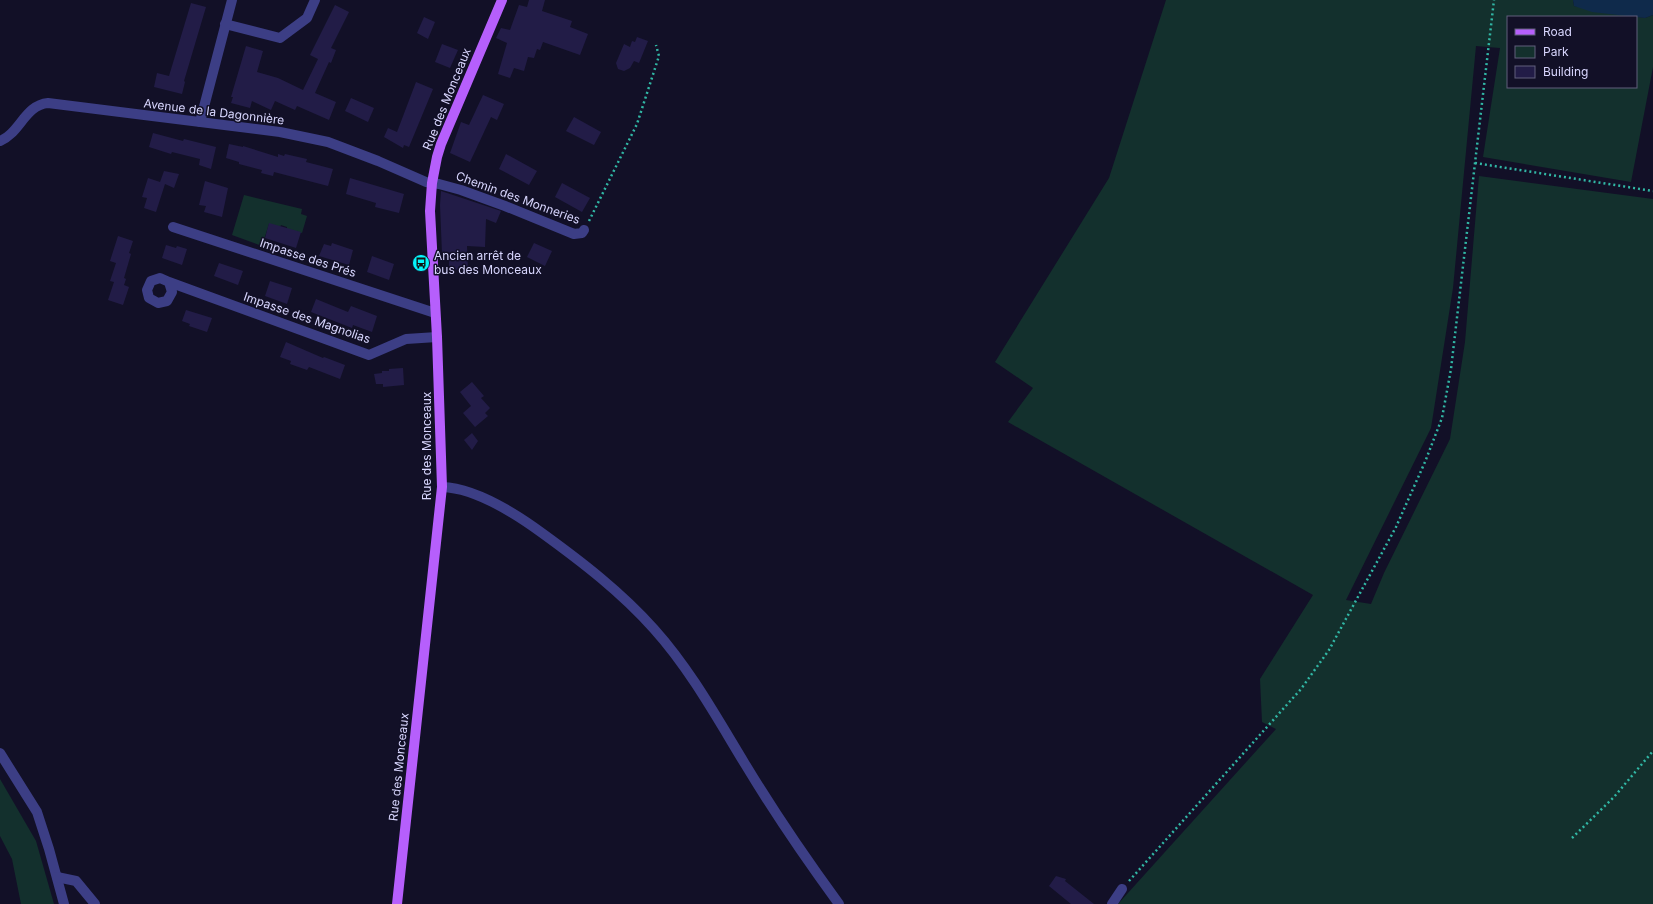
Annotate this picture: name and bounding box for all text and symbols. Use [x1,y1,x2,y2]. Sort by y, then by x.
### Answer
legend [1507,16,1637,88]
text: Road [1543,24,1572,39]
text: Park [1543,44,1569,59]
street label: Rue des Monceaux [419,45,474,152]
text: Building [1543,64,1588,79]
street label: Avenue de la Dagonnière [143,95,285,128]
street label: Chemin des Monneries [454,168,582,227]
street label: Impasse des Prés [258,235,358,280]
place label: Ancien arrêt de bus des Monceaux [434,248,542,277]
bus stop icon: Ancien arrêt de bus des Monceaux [411,253,431,273]
street label: Impasse des Magnolias [242,289,373,346]
street label: Rue des Monceaux [419,391,434,500]
street label: Rue des Monceaux [385,712,412,822]

